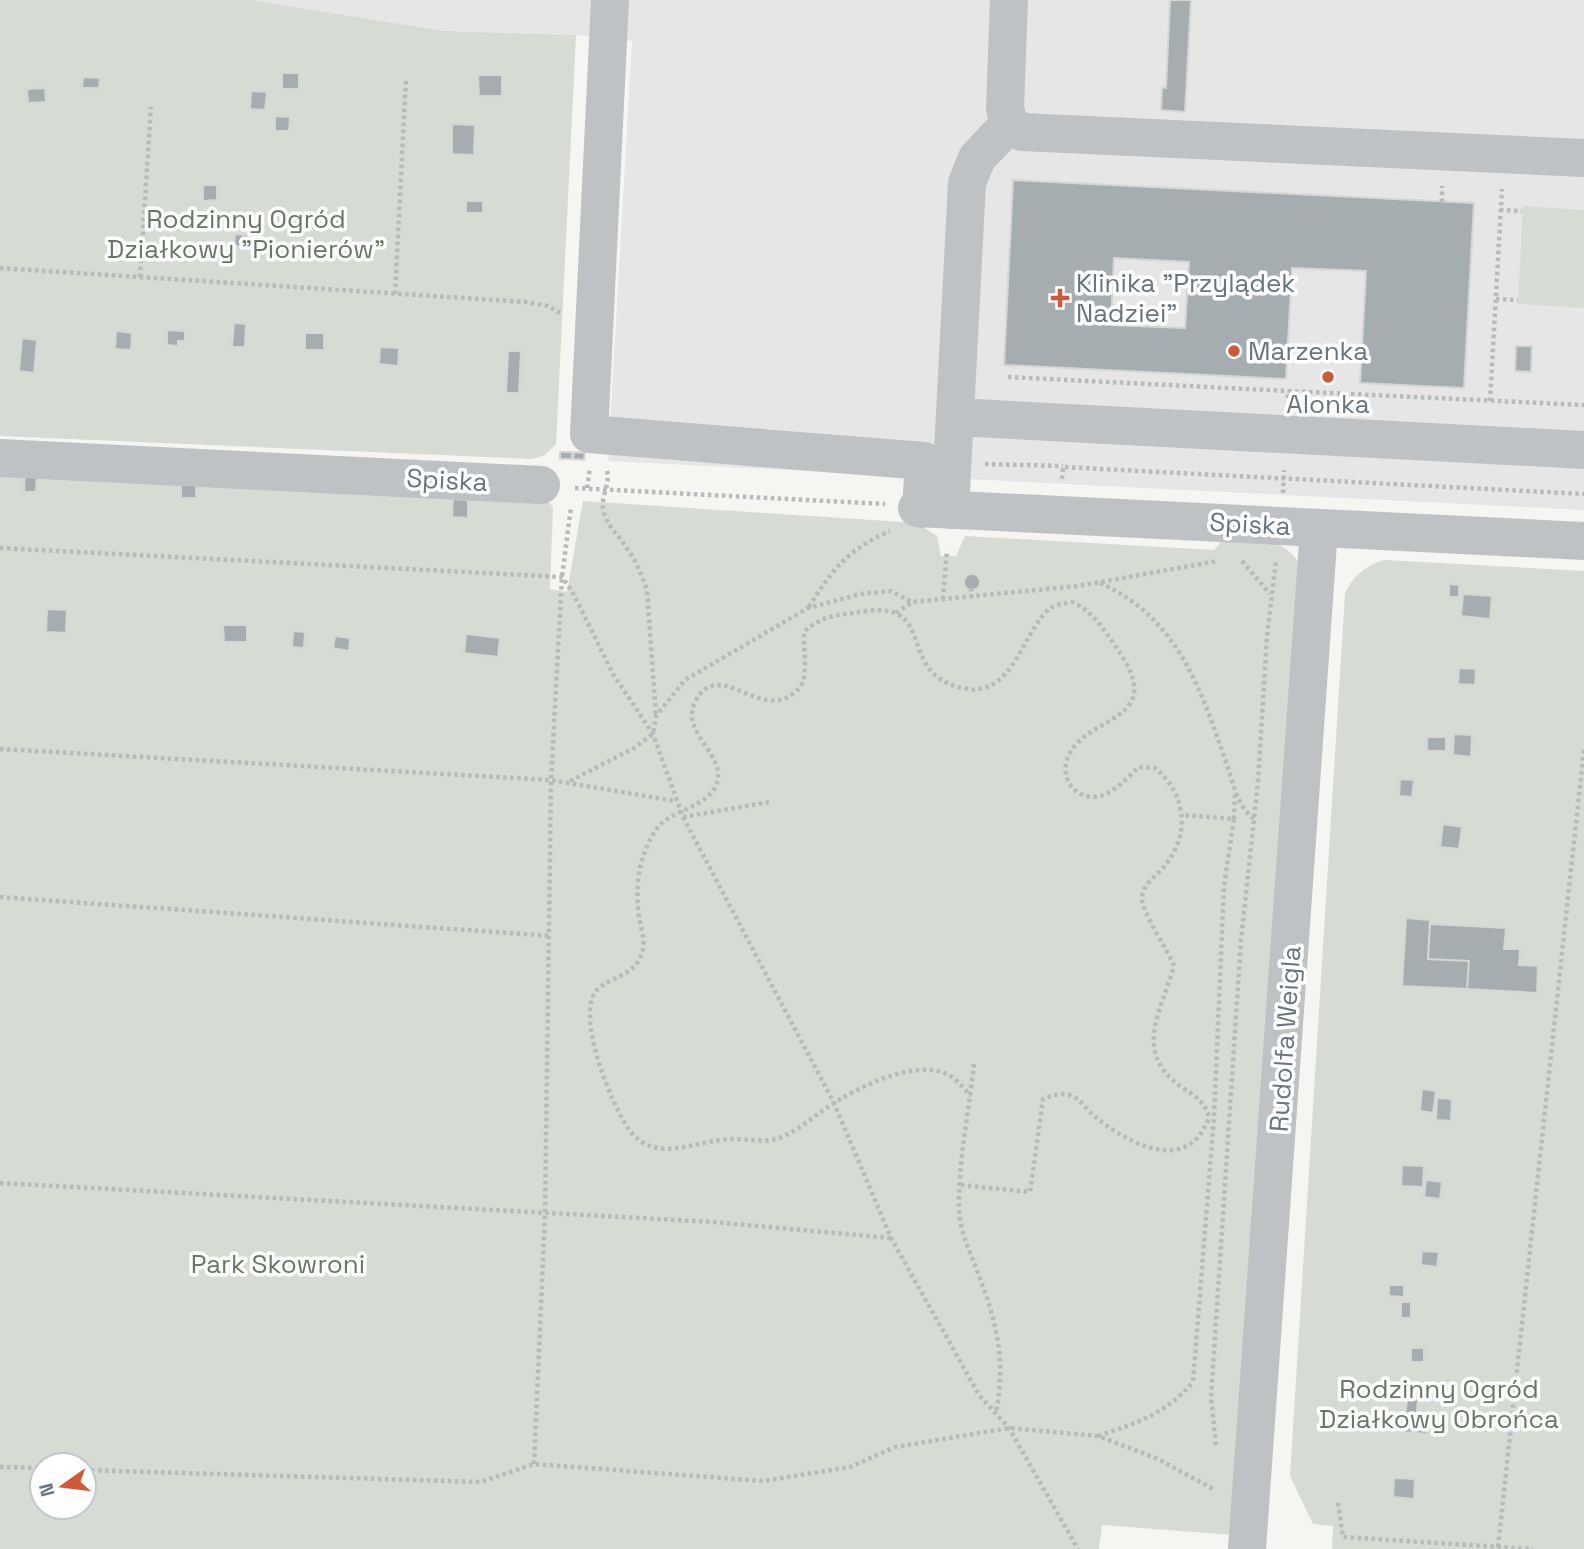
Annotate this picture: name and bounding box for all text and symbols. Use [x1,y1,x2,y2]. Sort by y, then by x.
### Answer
park label: Rodzinny Ogród Działkowy "Pionierów" [107,202,385,266]
place label: Klinika "Przylądek Nadziei" [1076,266,1295,330]
marker: Klinika "Przylądek Nadziei" [1050,288,1070,308]
place label: Marzenka [1248,334,1368,368]
marker: Marzenka [1226,343,1242,359]
marker: Alonka [1320,369,1336,385]
place label: Alonka [1286,387,1370,421]
street label: Spiska [405,461,489,499]
street label: Spiska [1208,505,1292,543]
street label: Rudolfa Weigla [1262,945,1308,1133]
park label: Park Skowroni [191,1247,365,1281]
park label: Rodzinny Ogród Działkowy Obrońca [1319,1372,1559,1436]
north arrow [28,1451,98,1521]
text: N [33,1481,61,1499]

